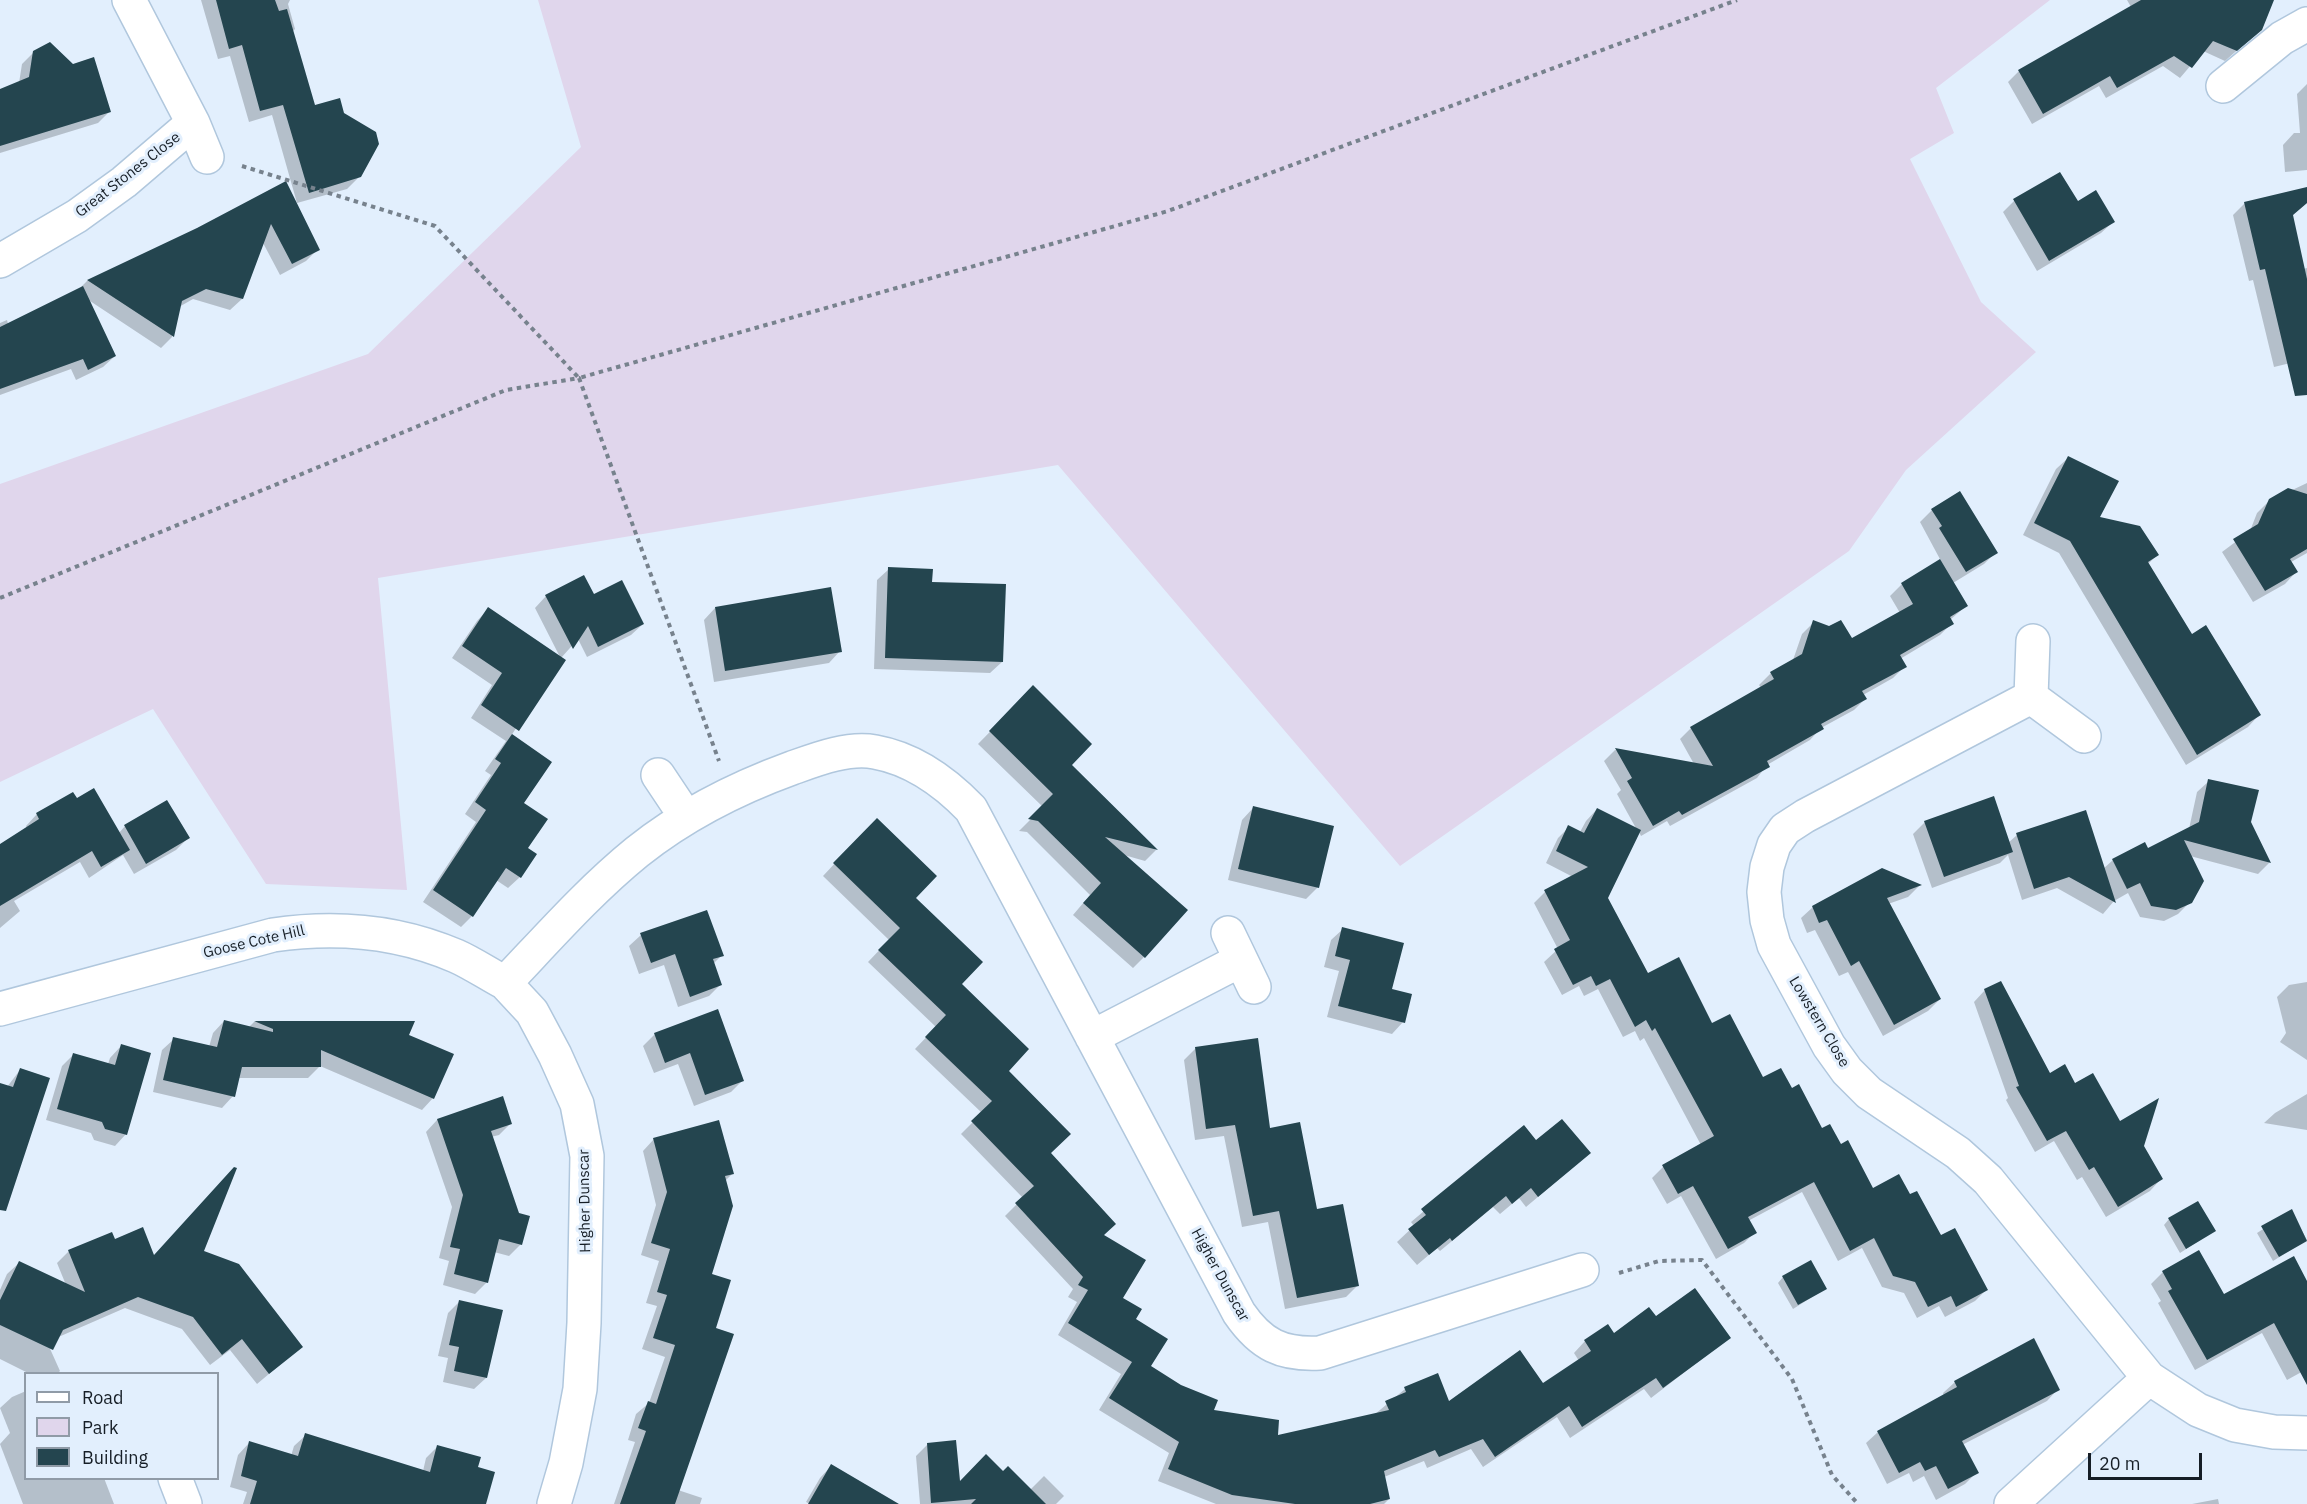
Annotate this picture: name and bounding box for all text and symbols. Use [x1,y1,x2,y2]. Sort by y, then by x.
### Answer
street label: Great Stones Close [72,128,184,222]
street label: Goose Cote Hill [202,922,306,962]
street label: Lowstern Close [1785,973,1853,1071]
street label: Higher Dunscar [575,1149,595,1253]
street label: Higher Dunscar [1187,1225,1253,1325]
legend [24,1372,219,1480]
text: Road [82,1386,123,1409]
text: Park [82,1416,118,1439]
scale bar [2091,1441,2205,1479]
text: Building [82,1446,148,1469]
text: 20 m [2099,1452,2141,1475]

